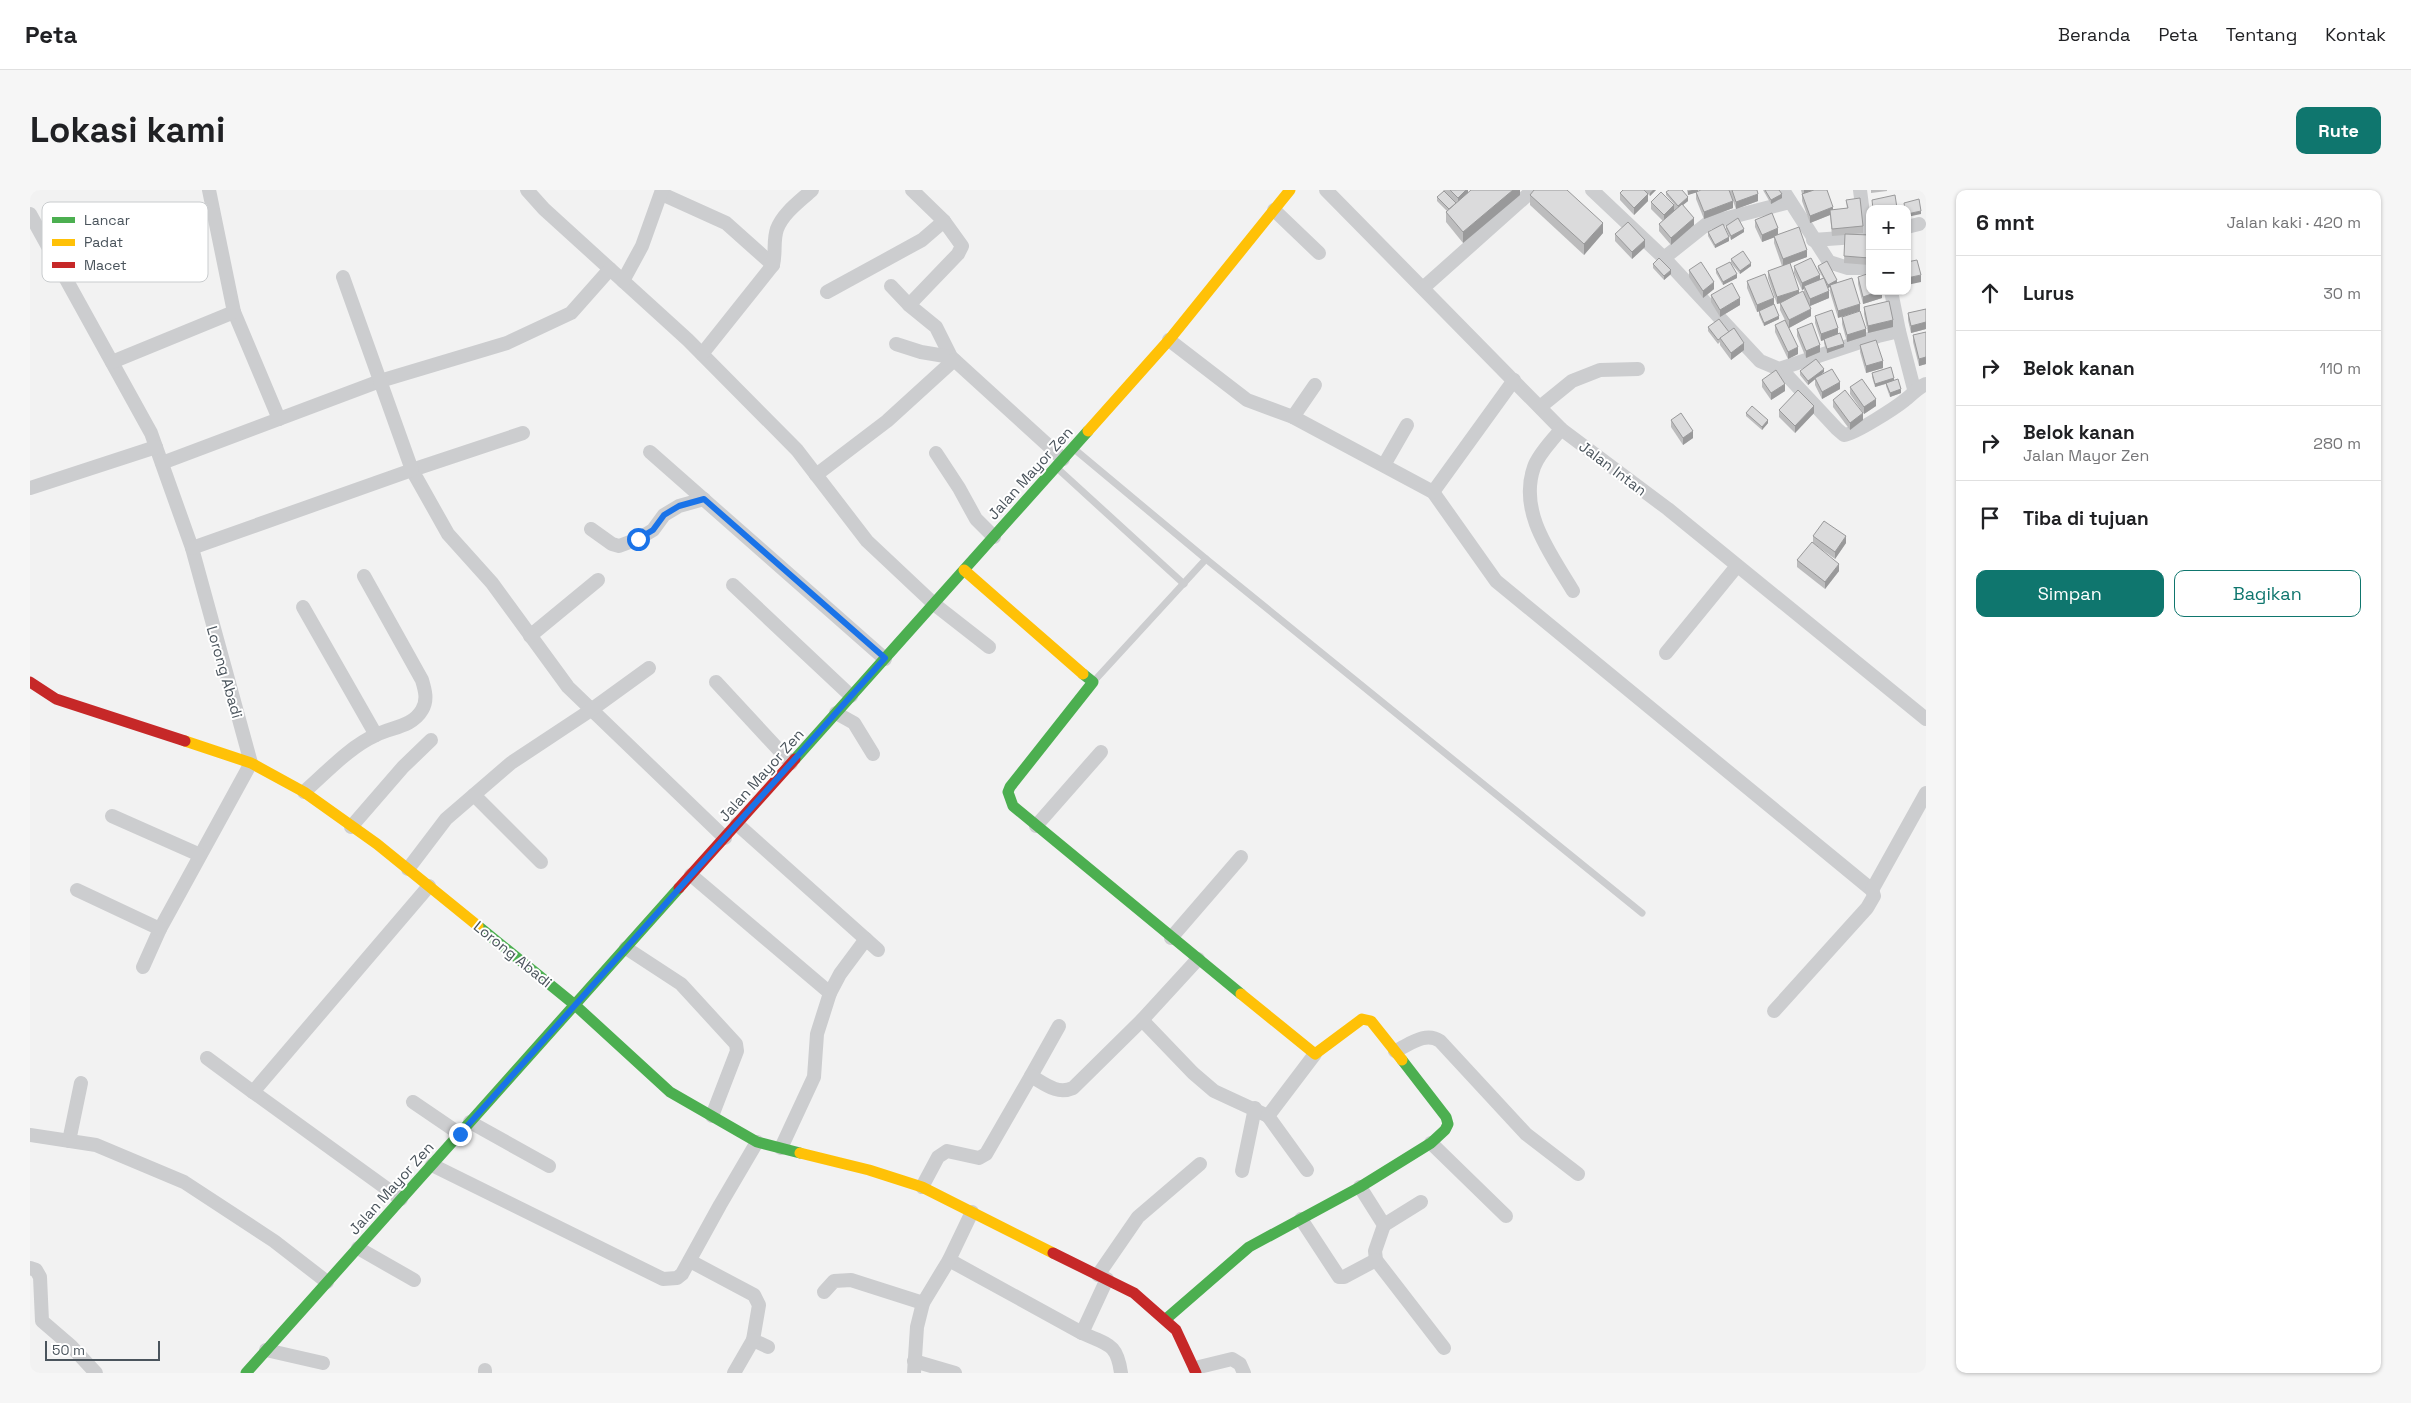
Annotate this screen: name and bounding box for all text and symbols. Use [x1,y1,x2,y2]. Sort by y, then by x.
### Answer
text: Peta [25,19,78,50]
text: Beranda [2058,23,2130,46]
text: Peta [2158,23,2198,46]
text: Tentang [2226,23,2297,46]
text: Kontak [2325,23,2386,46]
button: Rute [2296,107,2381,154]
text: Lokasi kami [30,108,225,152]
legend [42,202,208,282]
map controls [1866,205,1911,295]
button: + [1866,205,1911,250]
text: 6 mnt [1976,209,2034,236]
text: Lancar [84,211,130,229]
text: Jalan kaki · 420 m [2227,212,2361,233]
text: Padat [84,233,123,251]
button: − [1866,250,1911,295]
text: Macet [84,256,127,274]
icon: ahead [1976,279,2004,307]
text: Lurus [2023,281,2074,306]
text: 30 m [2323,283,2361,304]
icon: right [1976,354,2004,382]
text: Belok kanan [2023,356,2135,381]
text: 110 m [2319,358,2361,379]
text: Belok kanan [2023,420,2135,445]
street label: Jalan Mayor Zen [983,423,1077,523]
icon: right [1976,429,2004,457]
text: 280 m [2313,433,2361,454]
street label: Jalan Intan [1575,436,1651,500]
text: Jalan Mayor Zen [2023,445,2149,466]
icon: arrive [1976,504,2004,532]
text: Tiba di tujuan [2023,506,2149,531]
route start [627,528,650,551]
button: Simpan [1976,570,2164,617]
button: Bagikan [2174,570,2361,617]
street label: Lorong Abadi [203,624,247,720]
street label: Jalan Mayor Zen [714,725,808,825]
street label: Lorong Abadi [470,917,556,991]
route end [449,1123,472,1146]
street label: Jalan Mayor Zen [344,1138,438,1238]
scale bar [45,1338,160,1361]
text: 50 m [52,1341,85,1359]

